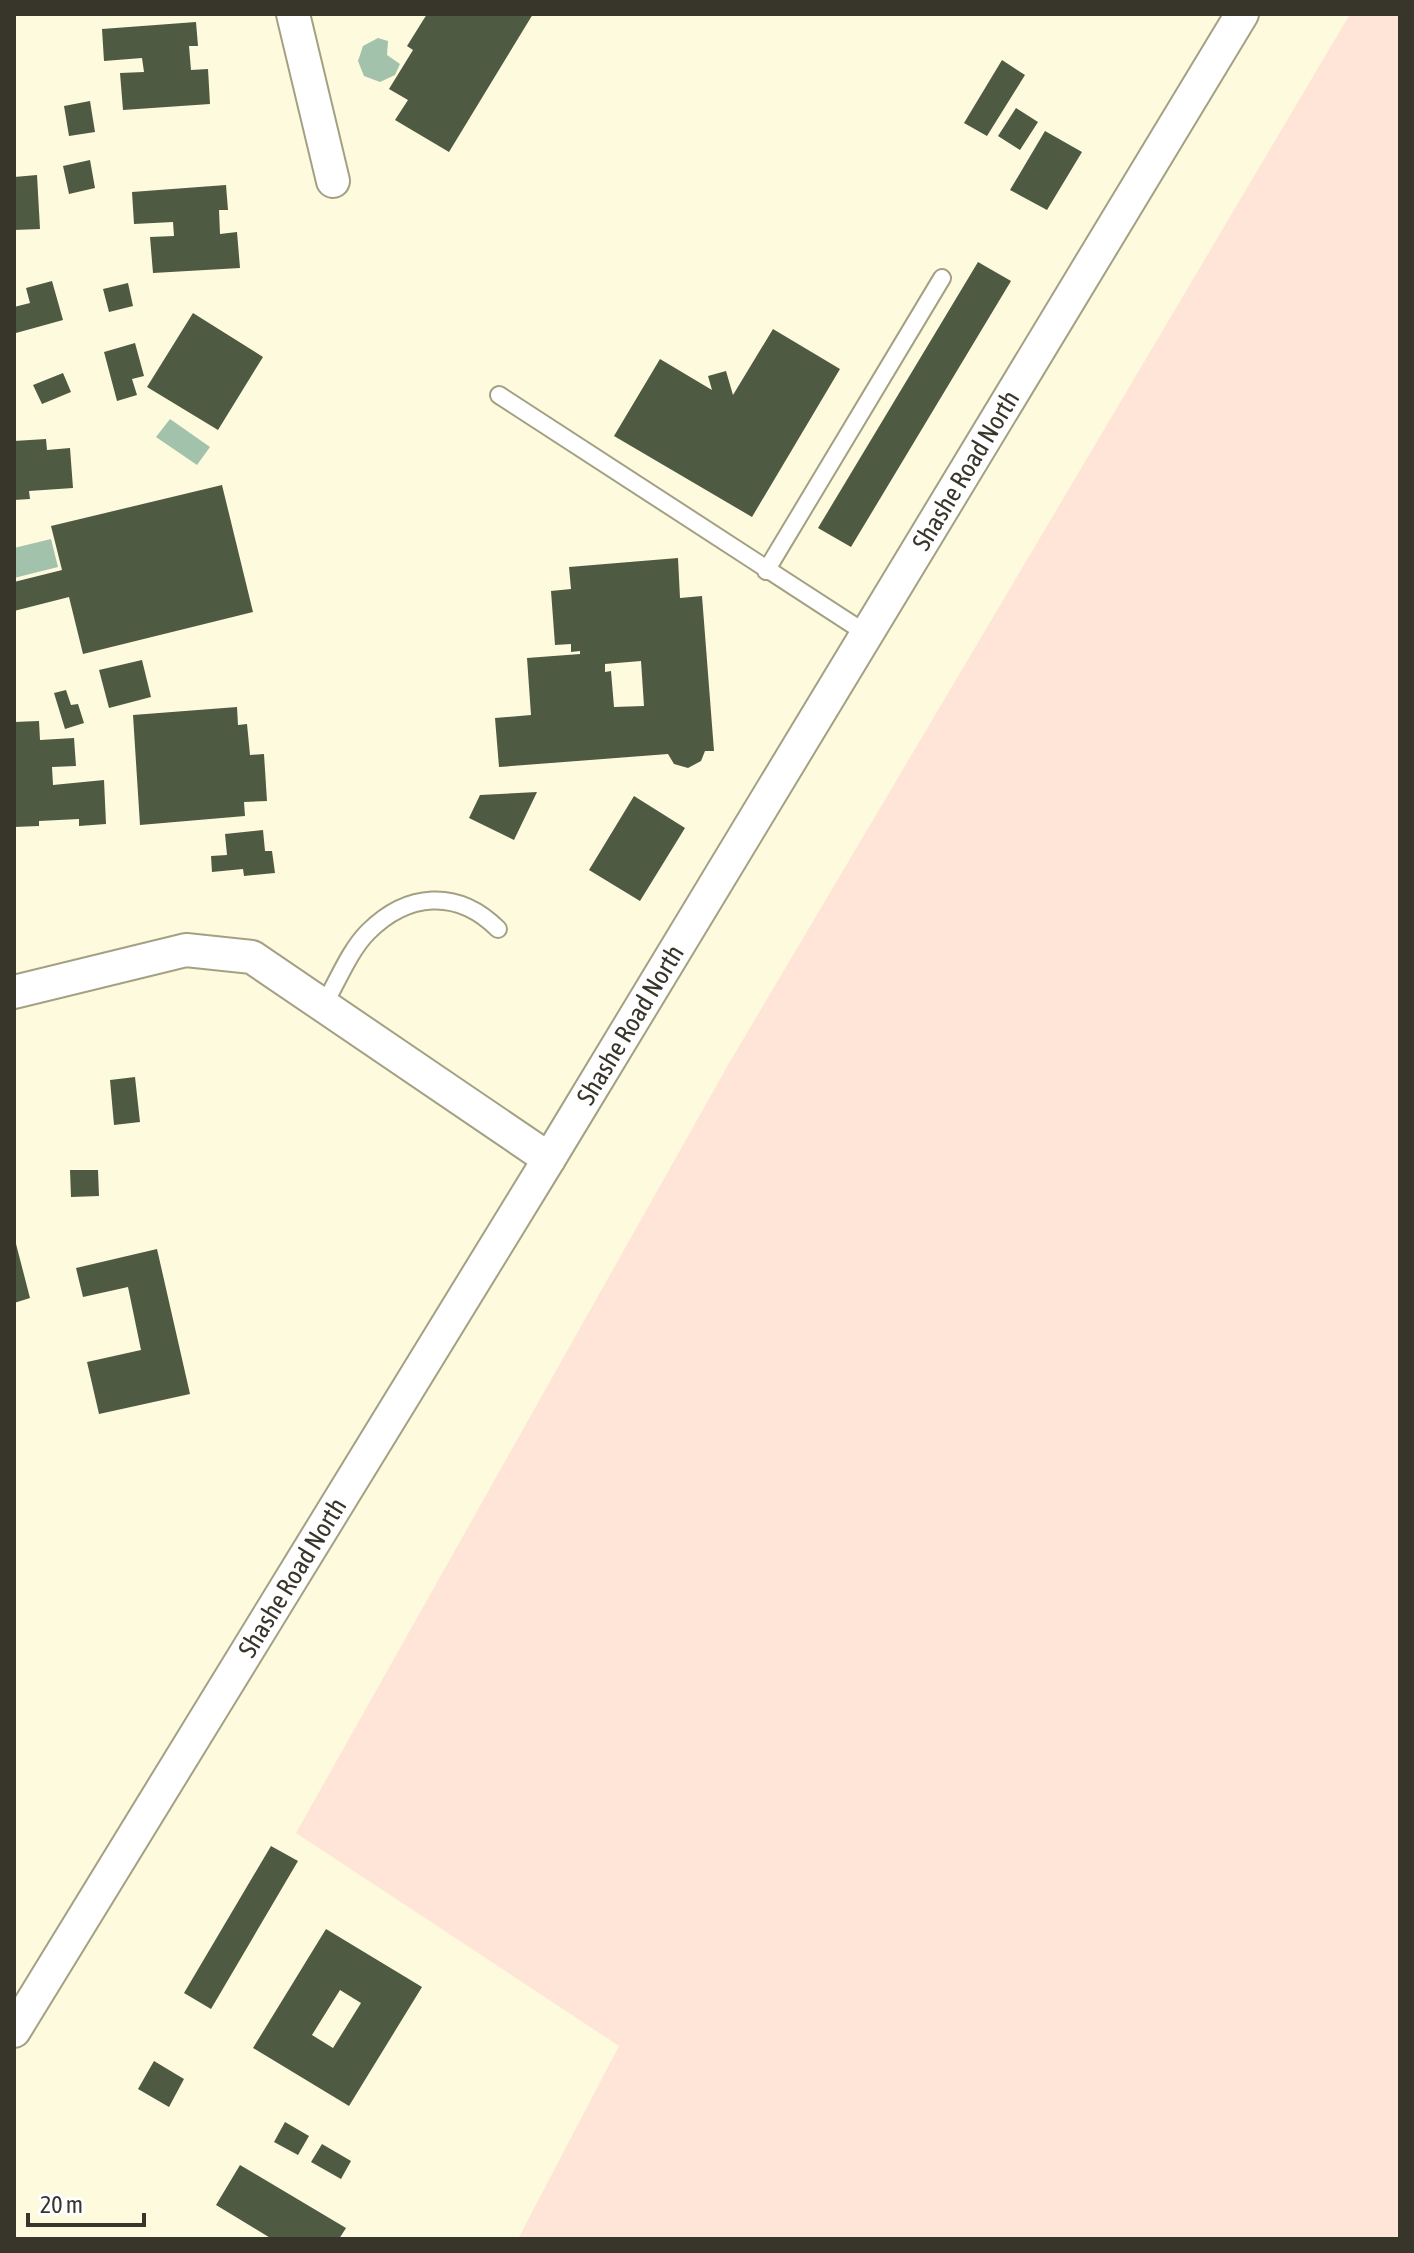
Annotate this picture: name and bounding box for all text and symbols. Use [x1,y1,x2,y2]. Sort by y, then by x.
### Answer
street label: Shashe Road North [906,385,1026,556]
street label: Shashe Road North [571,939,690,1110]
street label: Shashe Road North [232,1492,352,1663]
scale bar [28,2177,144,2227]
text: 20 m [40,2191,83,2218]

